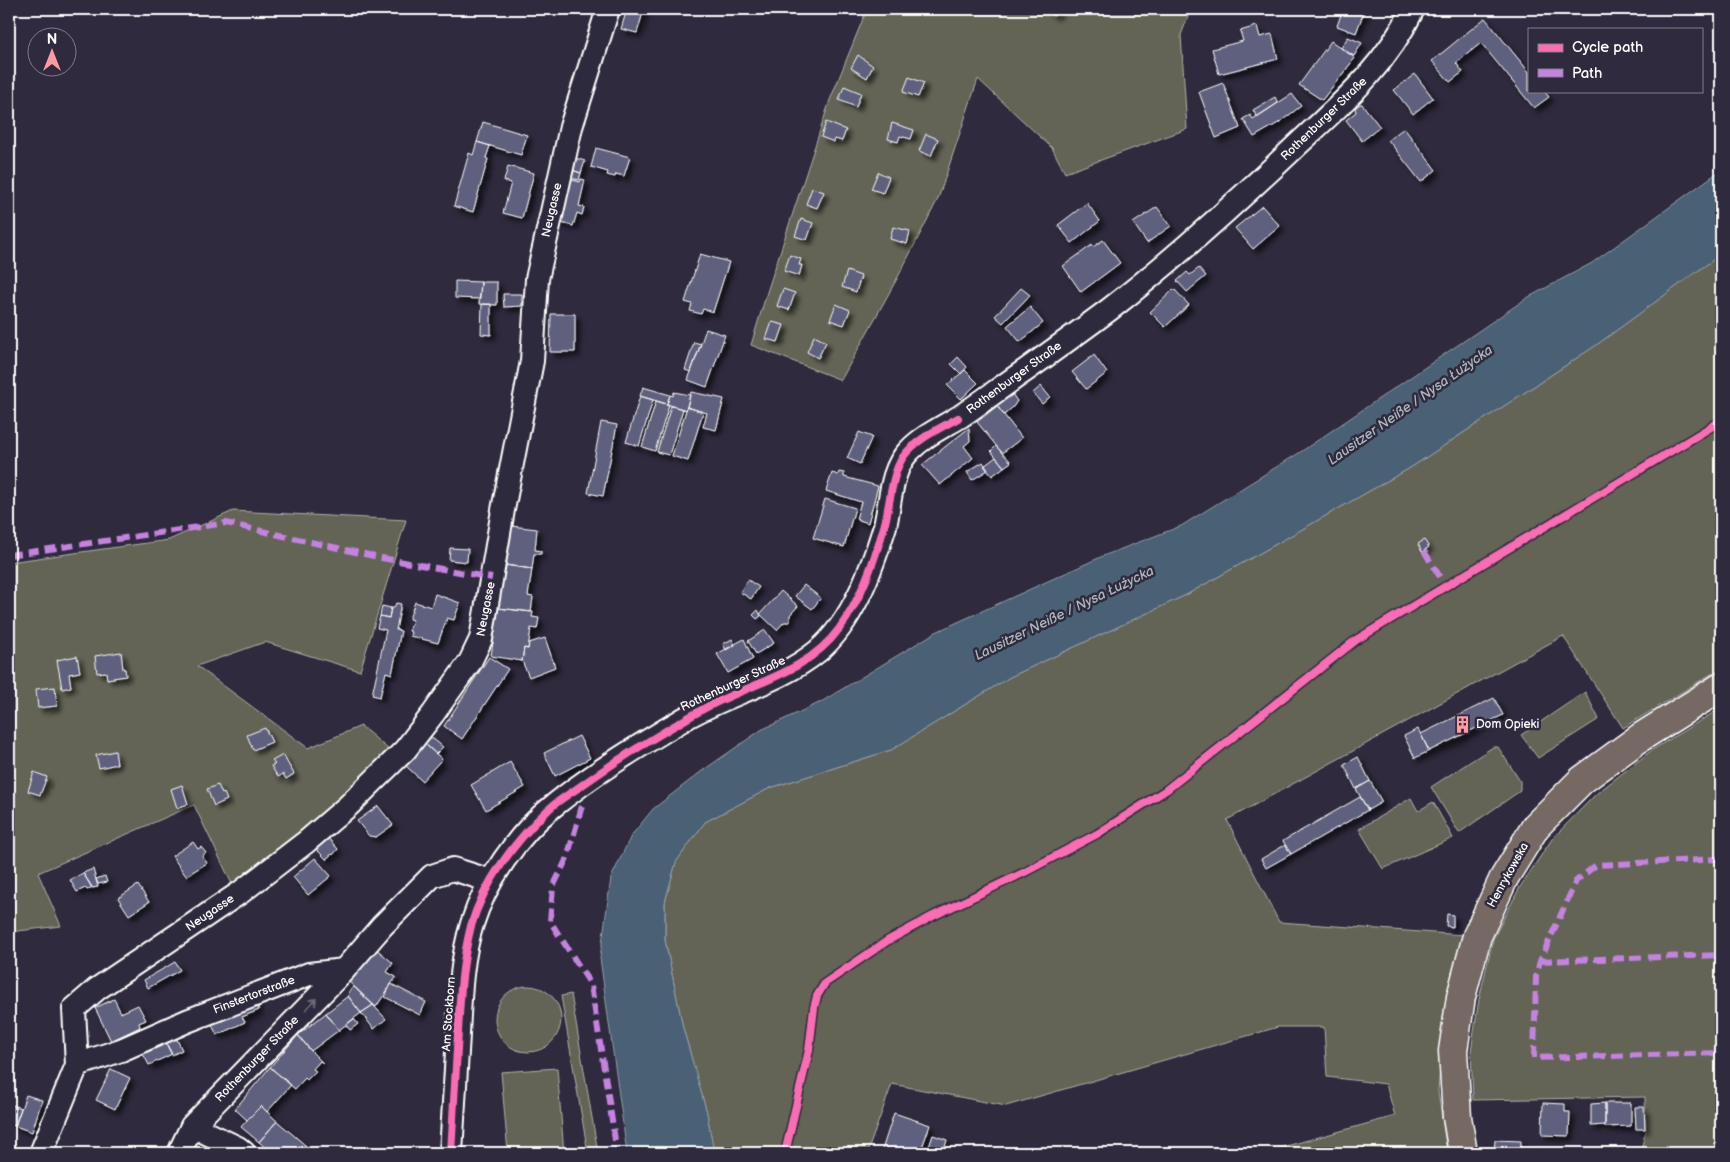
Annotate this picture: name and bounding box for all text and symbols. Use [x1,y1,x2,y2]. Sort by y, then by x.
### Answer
north arrow [28,28,78,78]
legend [1528,28,1702,92]
text: N [47,31,57,48]
text: Cycle path [1572,38,1643,57]
text: Path [1572,64,1602,83]
street label: Rothenburger Straße [1278,74,1370,164]
street label: Neugasse [538,181,566,239]
street label: Rothenburger Straße [963,338,1065,418]
water label: Lausitzer Neiße / Nysa Łużycka [1324,341,1496,469]
water label: Lausitzer Neiße / Nysa Łużycka [971,562,1157,664]
street label: Neugasse [473,580,499,638]
street label: Rothenburger Straße [678,653,788,715]
building icon: Dom Opieki [1452,714,1472,734]
place label: Dom Opieki [1476,717,1539,732]
street label: Henrykowska [1484,840,1532,910]
street label: Neugasse [183,891,237,935]
street label: Finstertorstraße [211,973,297,1017]
street label: Am Stockborn [439,976,459,1052]
one-way arrow [305,997,317,1010]
street label: Rothenburger Straße [212,1013,302,1105]

